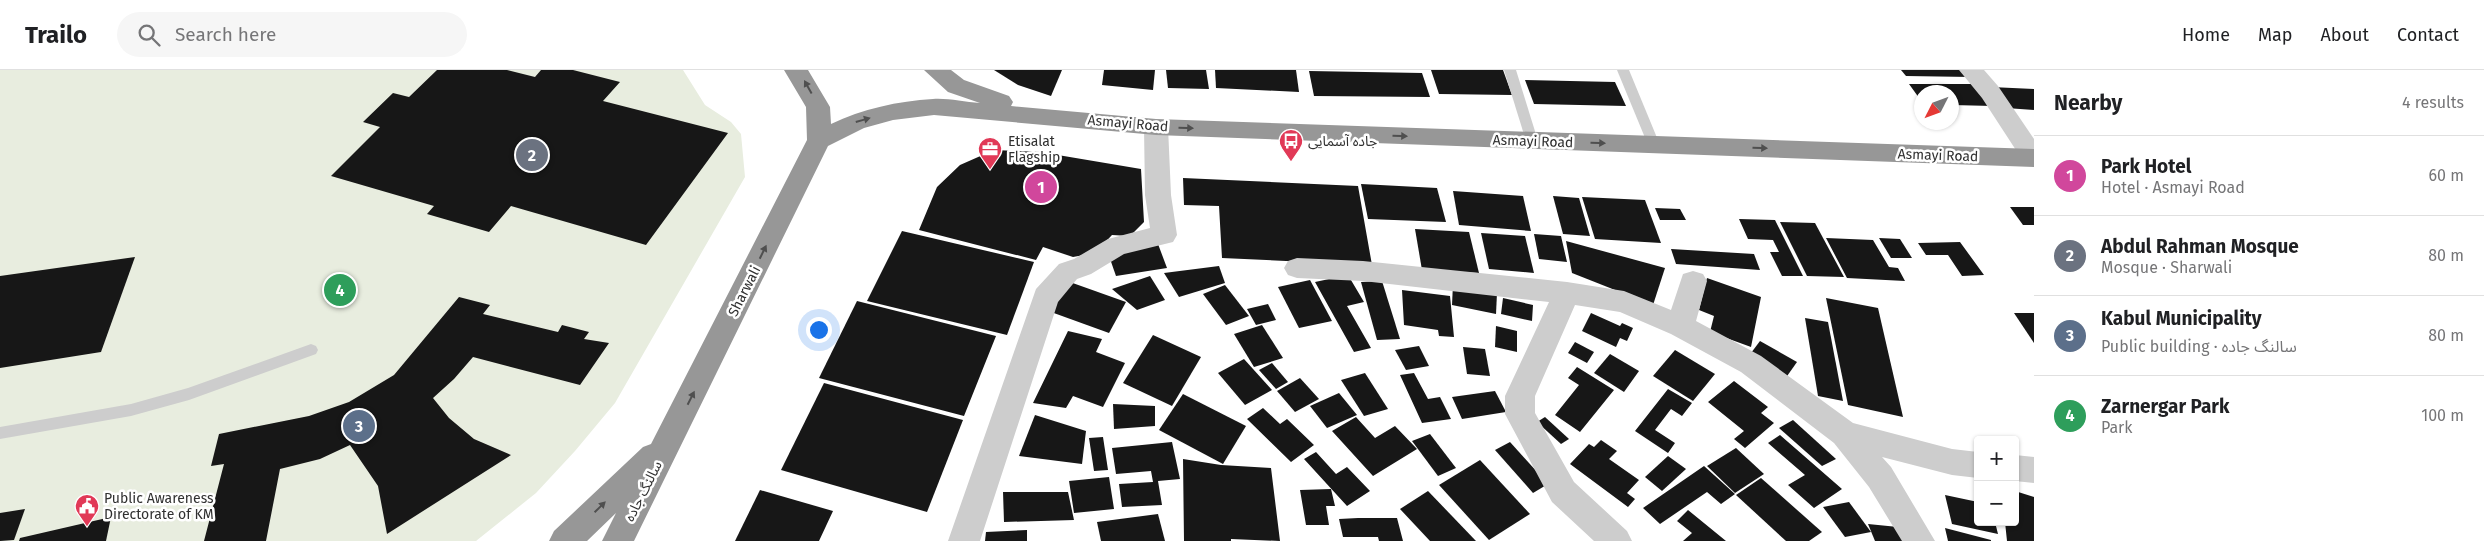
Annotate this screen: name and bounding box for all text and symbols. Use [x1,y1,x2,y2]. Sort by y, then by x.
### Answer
search box [117,12,467,57]
text: Trailo [25,21,87,49]
icon: search [135,21,163,49]
text: Search here [175,23,276,46]
text: Home [2182,24,2230,46]
text: Map [2258,24,2292,46]
text: About [2320,24,2369,46]
text: Contact [2397,24,2459,46]
one-way arrow [803,80,812,94]
north arrow [1914,85,1959,130]
text: Nearby [2054,90,2122,116]
text: 4 results [2402,93,2464,112]
street label: Asmayi Road [1087,112,1169,135]
one-way arrow [856,116,871,124]
one-way arrow [1178,124,1194,132]
bus stop icon: جاده آسمایی [1278,128,1304,162]
one-way arrow [1393,132,1409,140]
street label: Asmayi Road [1492,132,1574,151]
place label: Etisalat Flagship [1008,133,1060,166]
place label: جاده آسمایی [1308,133,1377,150]
pin: 2 [516,136,548,174]
office icon: Etisalat Flagship [977,136,1003,170]
one-way arrow [1590,139,1606,147]
one-way arrow [1752,145,1768,153]
street label: Asmayi Road [1897,146,1979,165]
text: Park Hotel [2101,155,2191,178]
text: 1 [2066,166,2074,185]
text: 60 m [2429,166,2464,185]
pin: 1 [1025,168,1057,206]
text: Hotel · Asmayi Road [2101,178,2245,197]
text: Abdul Rahman Mosque [2101,235,2299,258]
one-way arrow [760,245,768,259]
text: 2 [2066,246,2074,265]
text: 80 m [2428,246,2464,265]
text: Mosque · Sharwali [2101,258,2232,277]
street label: Sharwali [725,263,764,319]
pin: 4 [324,271,356,309]
text: Kabul Municipality [2101,307,2262,330]
your location [806,317,832,343]
text: 3 [2066,326,2074,345]
text: 80 m [2428,326,2464,345]
text: Public building · سالنگ جاده [2101,337,2297,356]
one-way arrow [687,390,695,405]
text: Zarnergar Park [2101,395,2229,418]
text: 4 [2065,406,2075,425]
text: 100 m [2421,406,2464,425]
pin: 3 [343,407,375,445]
text: Park [2101,418,2133,437]
map controls [1974,436,2019,526]
button: + [1974,436,2019,481]
street label: سالنگ جاده [621,458,666,524]
button: − [1974,481,2019,526]
place label: Public Awareness Directorate of KM [104,490,214,523]
public building icon: Public Awareness Directorate of KM [74,493,100,527]
one-way arrow [593,501,605,513]

